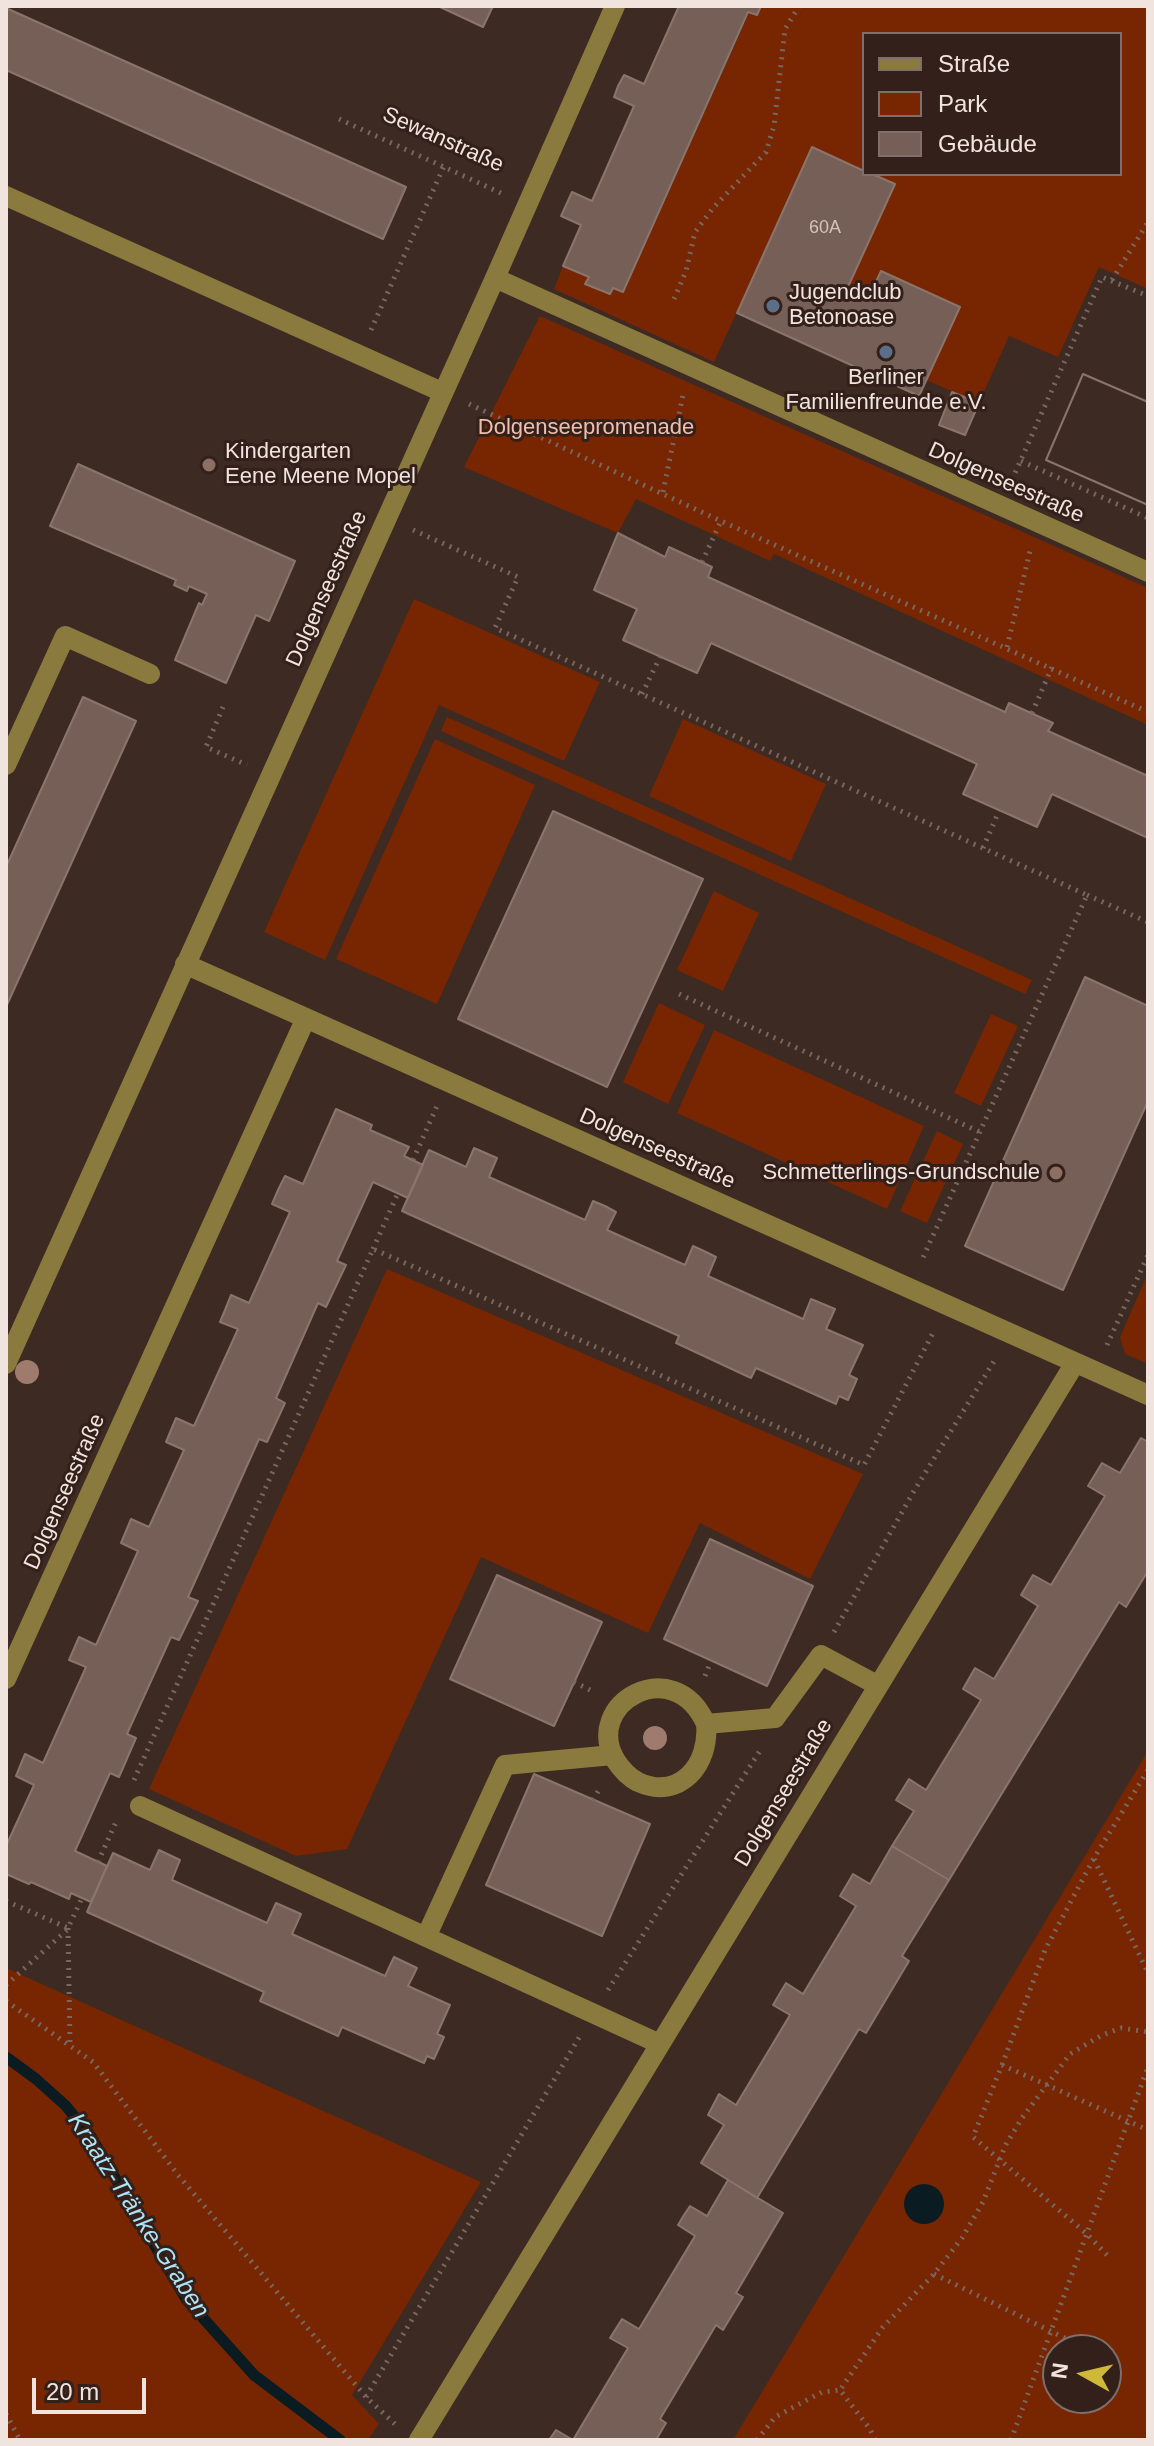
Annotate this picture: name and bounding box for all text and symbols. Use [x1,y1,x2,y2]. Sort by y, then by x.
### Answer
legend [862,32,1122,176]
text: Straße [938,50,1010,77]
text: Park [938,90,987,117]
street label: Sewanstraße [378,102,508,178]
text: Gebäude [938,130,1037,157]
house number: 60A [809,217,841,239]
place label: Jugendclub Betonoase [789,280,902,332]
marker: Jugendclub Betonoase [764,297,782,315]
marker: Berliner Familienfreunde e.V. [877,343,895,361]
place label: Berliner Familienfreunde e.V. [786,365,986,416]
park label: Dolgenseepromenade [478,415,694,441]
street label: Dolgenseestraße [924,437,1088,529]
place label: Kindergarten Eene Meene Mopel [225,439,416,490]
marker: Kindergarten Eene Meene Mopel [200,456,218,474]
street label: Dolgenseestraße [281,507,373,671]
street label: Dolgenseestraße [575,1103,739,1195]
place label: Schmetterlings-Grundschule [762,1160,1040,1186]
marker: Schmetterlings-Grundschule [1047,1164,1065,1182]
street label: Dolgenseestraße [19,1410,111,1574]
street label: Dolgenseestraße [730,1714,838,1872]
water label: Kraatz-Tränke-Graben [61,2108,215,2324]
north arrow [1042,2334,1122,2414]
text: N [1046,2361,1073,2380]
scale bar [36,2362,150,2412]
text: 20 m [46,2378,99,2405]

